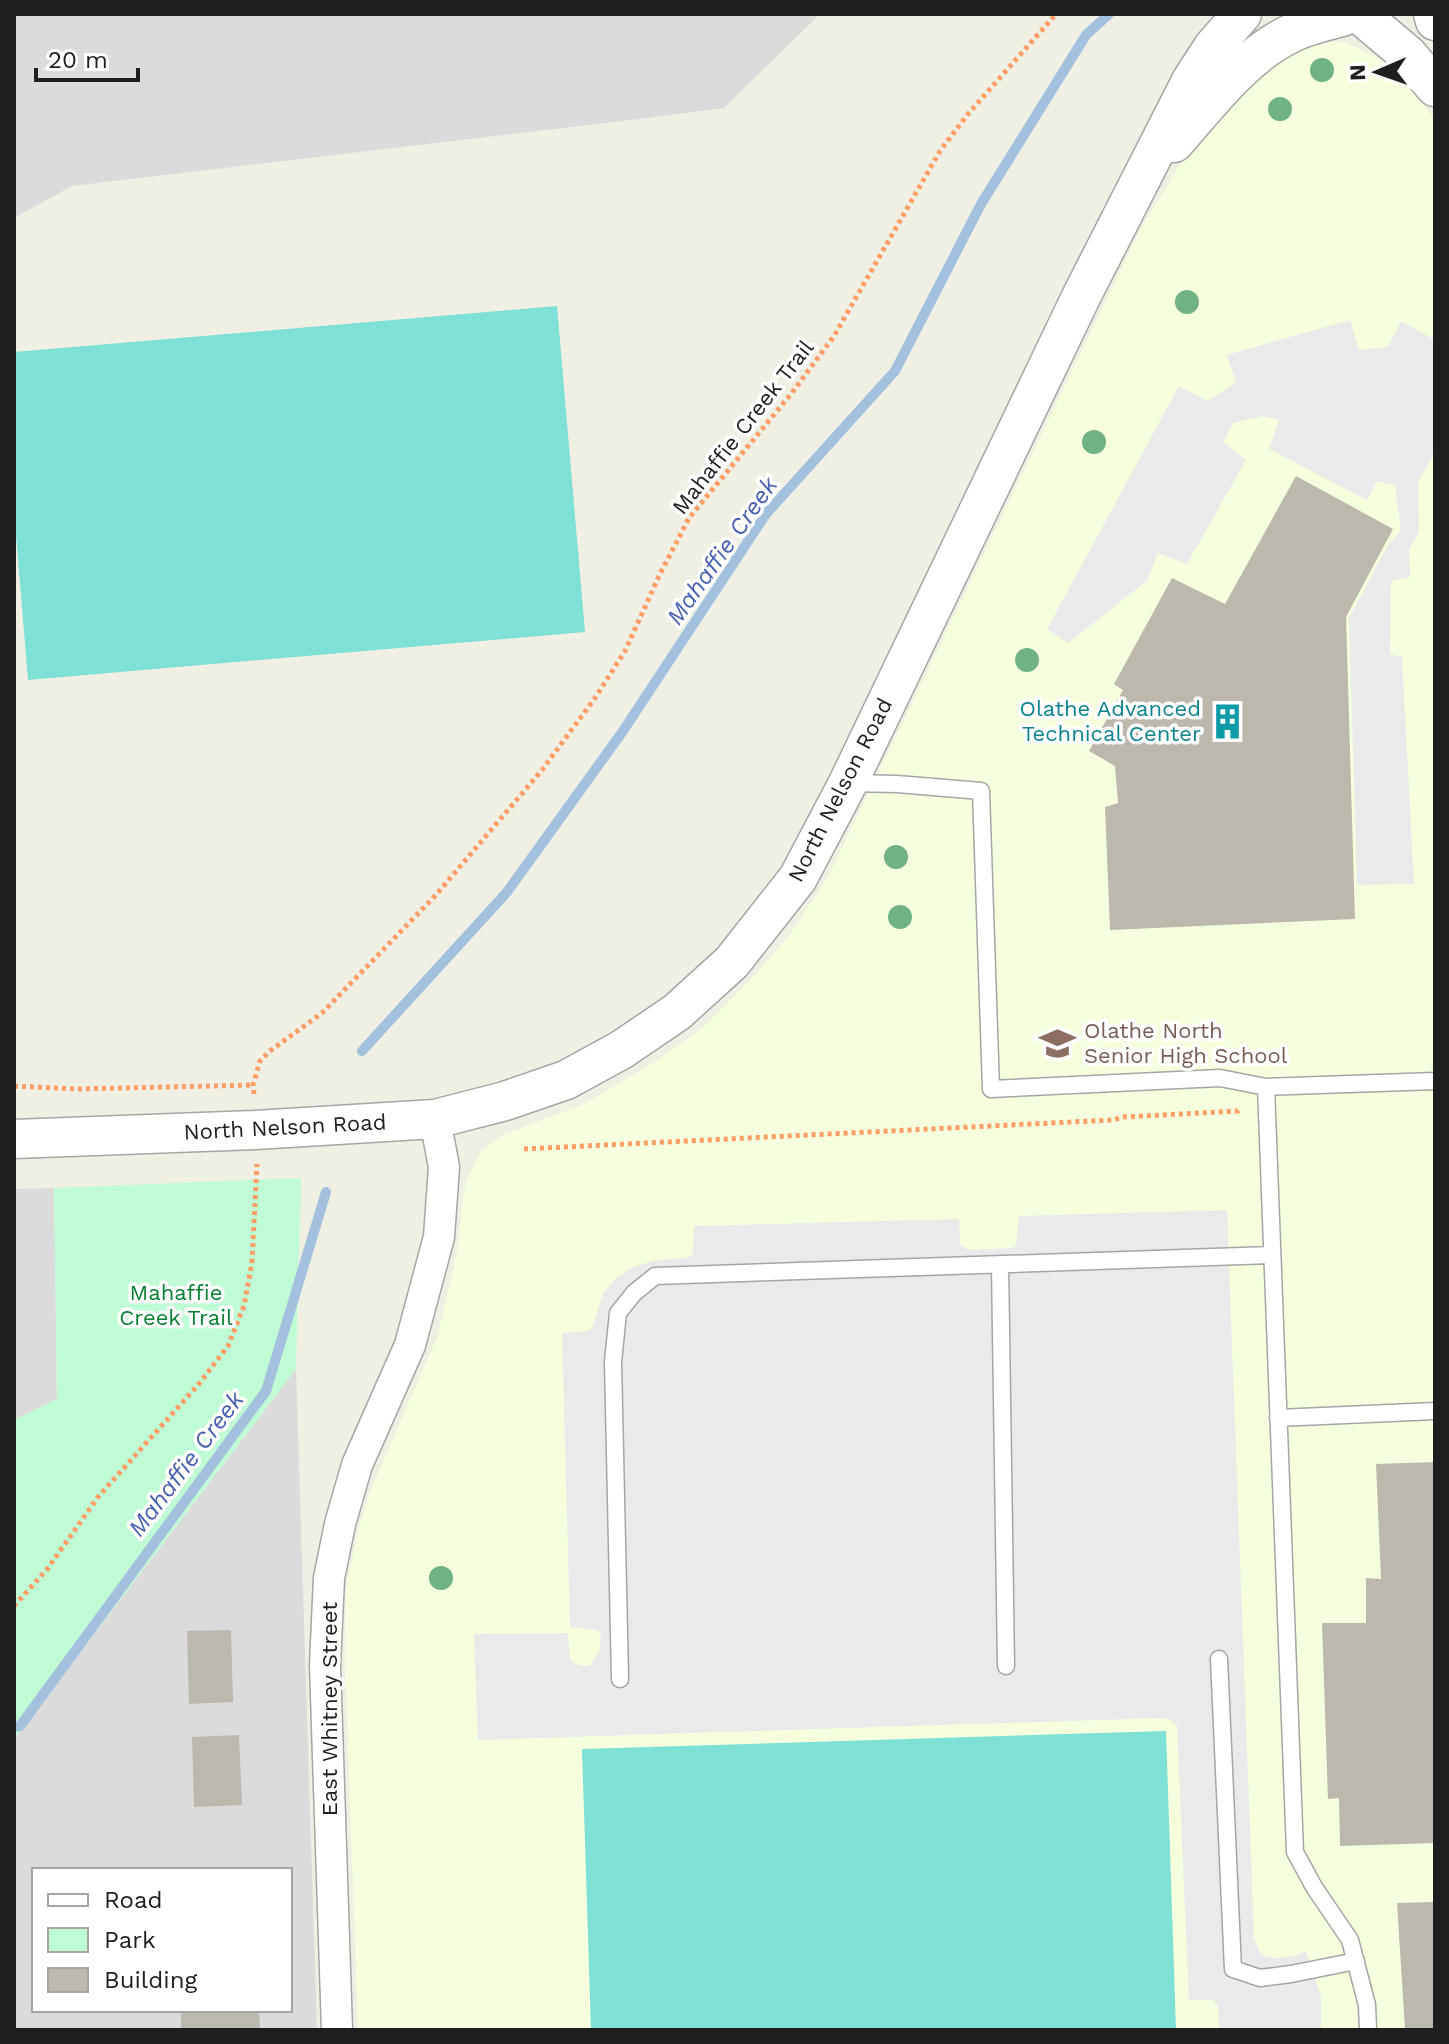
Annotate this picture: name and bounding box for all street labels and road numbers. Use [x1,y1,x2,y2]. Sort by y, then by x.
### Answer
street label: Mahaffie Creek Trail [667,335,819,519]
street label: North Nelson Road [783,694,897,886]
street label: North Nelson Road [183,1109,387,1145]
street label: East Whitney Street [317,1602,342,1816]

